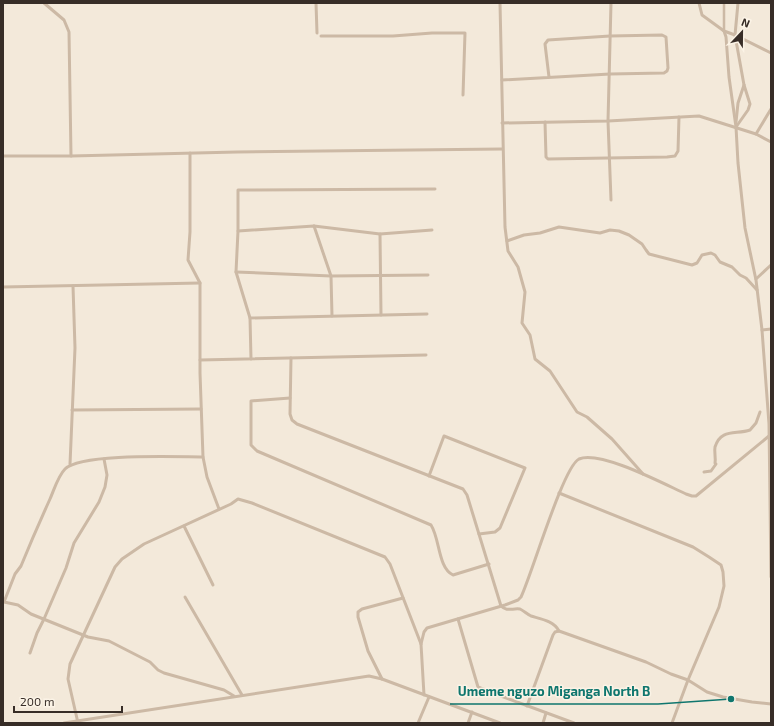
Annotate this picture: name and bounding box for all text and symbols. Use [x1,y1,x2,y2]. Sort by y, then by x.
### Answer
north arrow [722,12,762,52]
text: N [740,15,752,30]
callout: Umeme nguzo Miganga North B [450,679,658,704]
text: Umeme nguzo Miganga North B [458,683,650,699]
scale bar [14,688,122,714]
text: 200 m [20,694,54,708]

